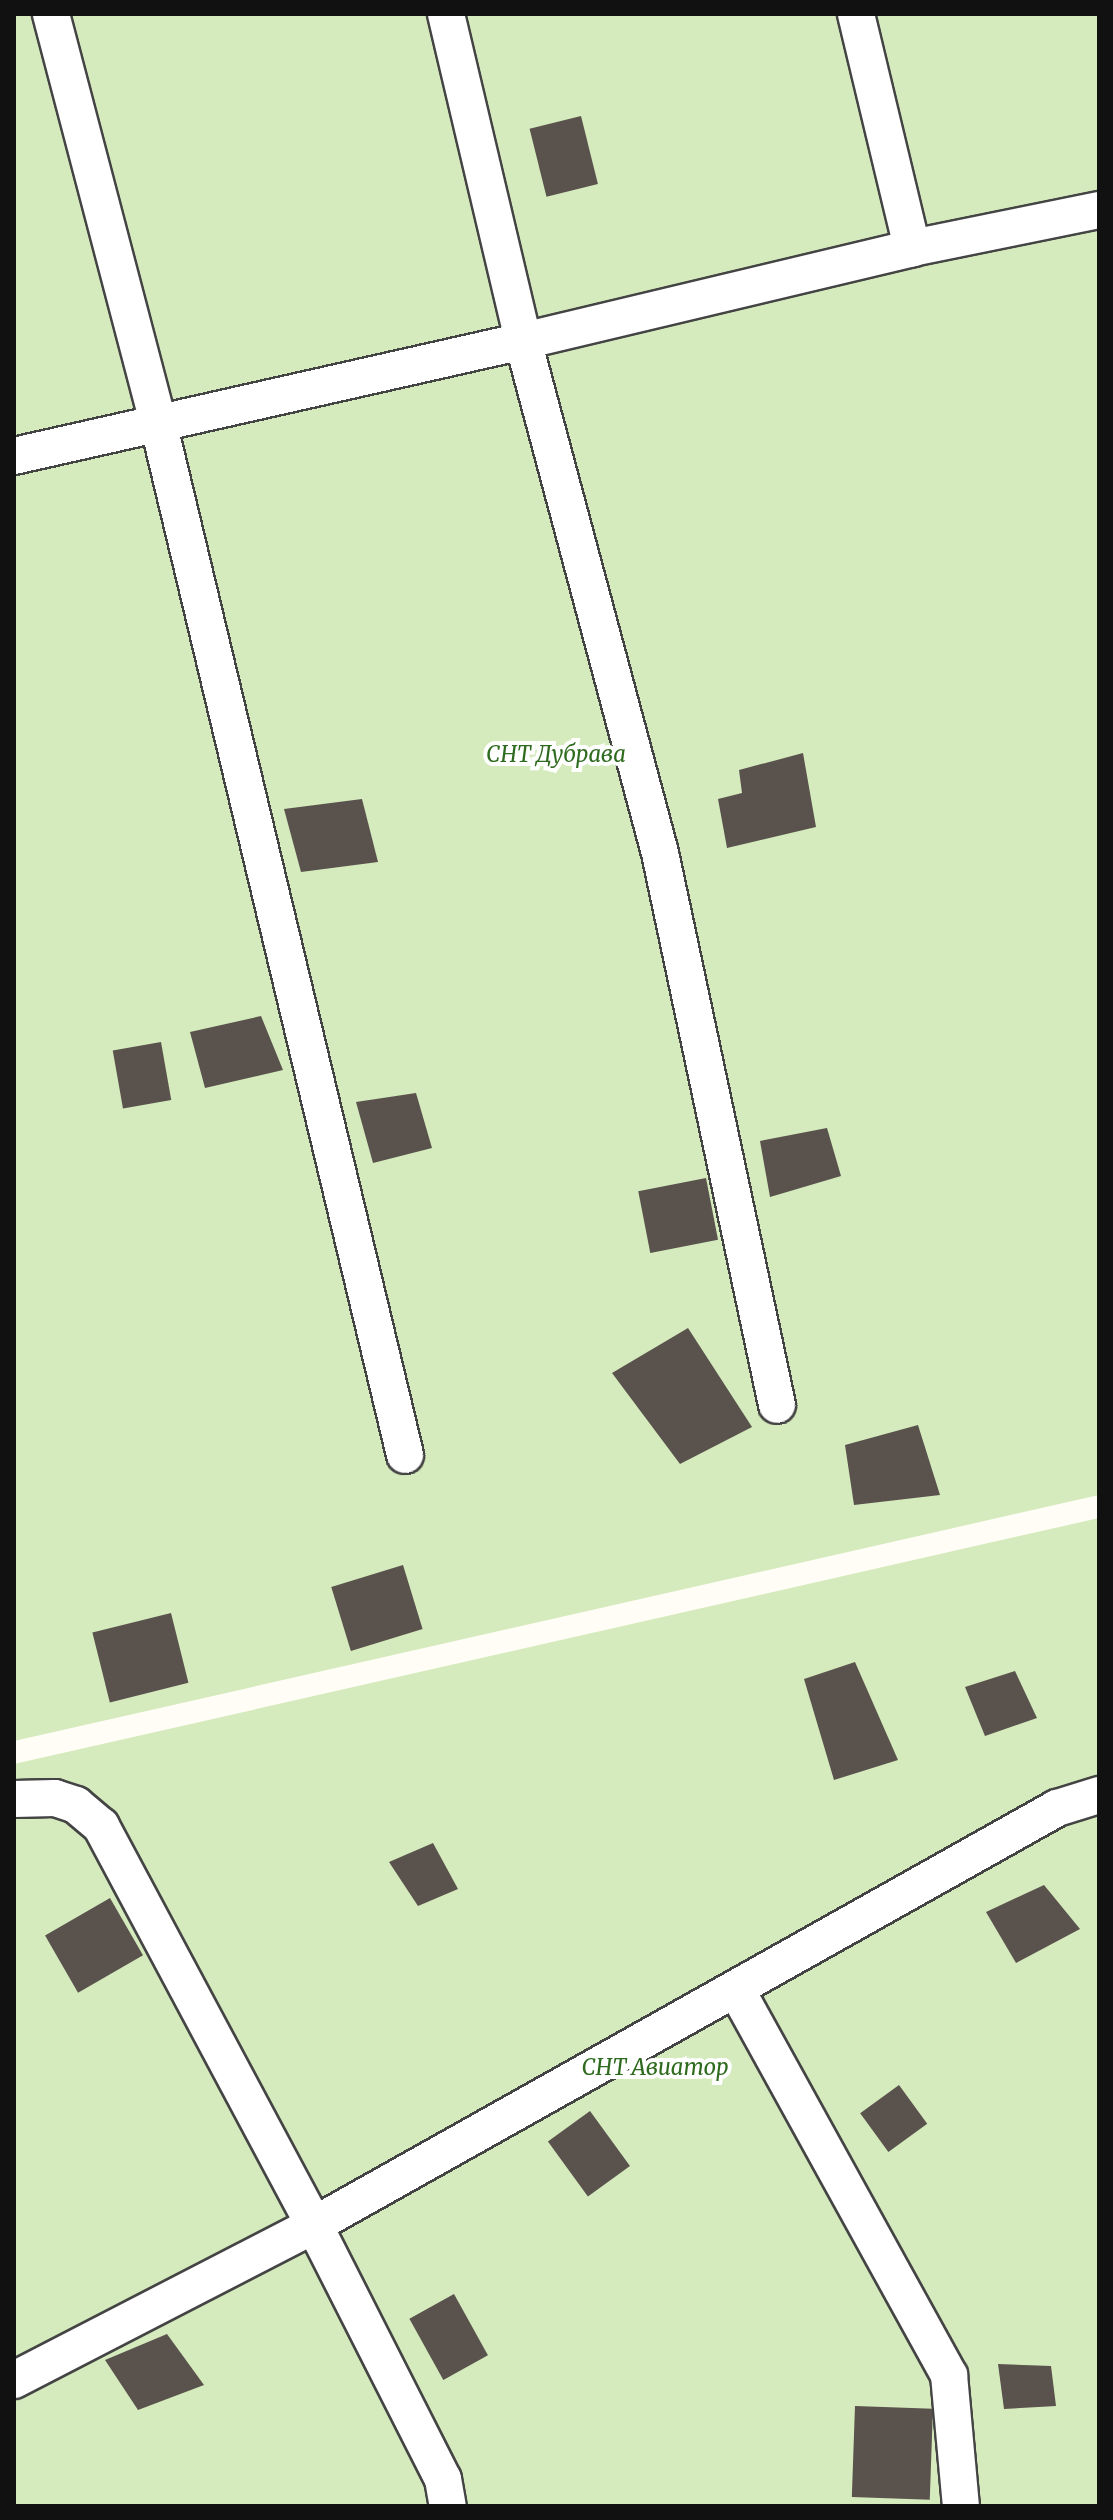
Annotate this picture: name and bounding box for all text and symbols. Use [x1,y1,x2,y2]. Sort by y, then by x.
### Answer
park label: СНТ Дубрава [486,742,626,768]
park label: СНТ Авиатор [582,2055,728,2081]

